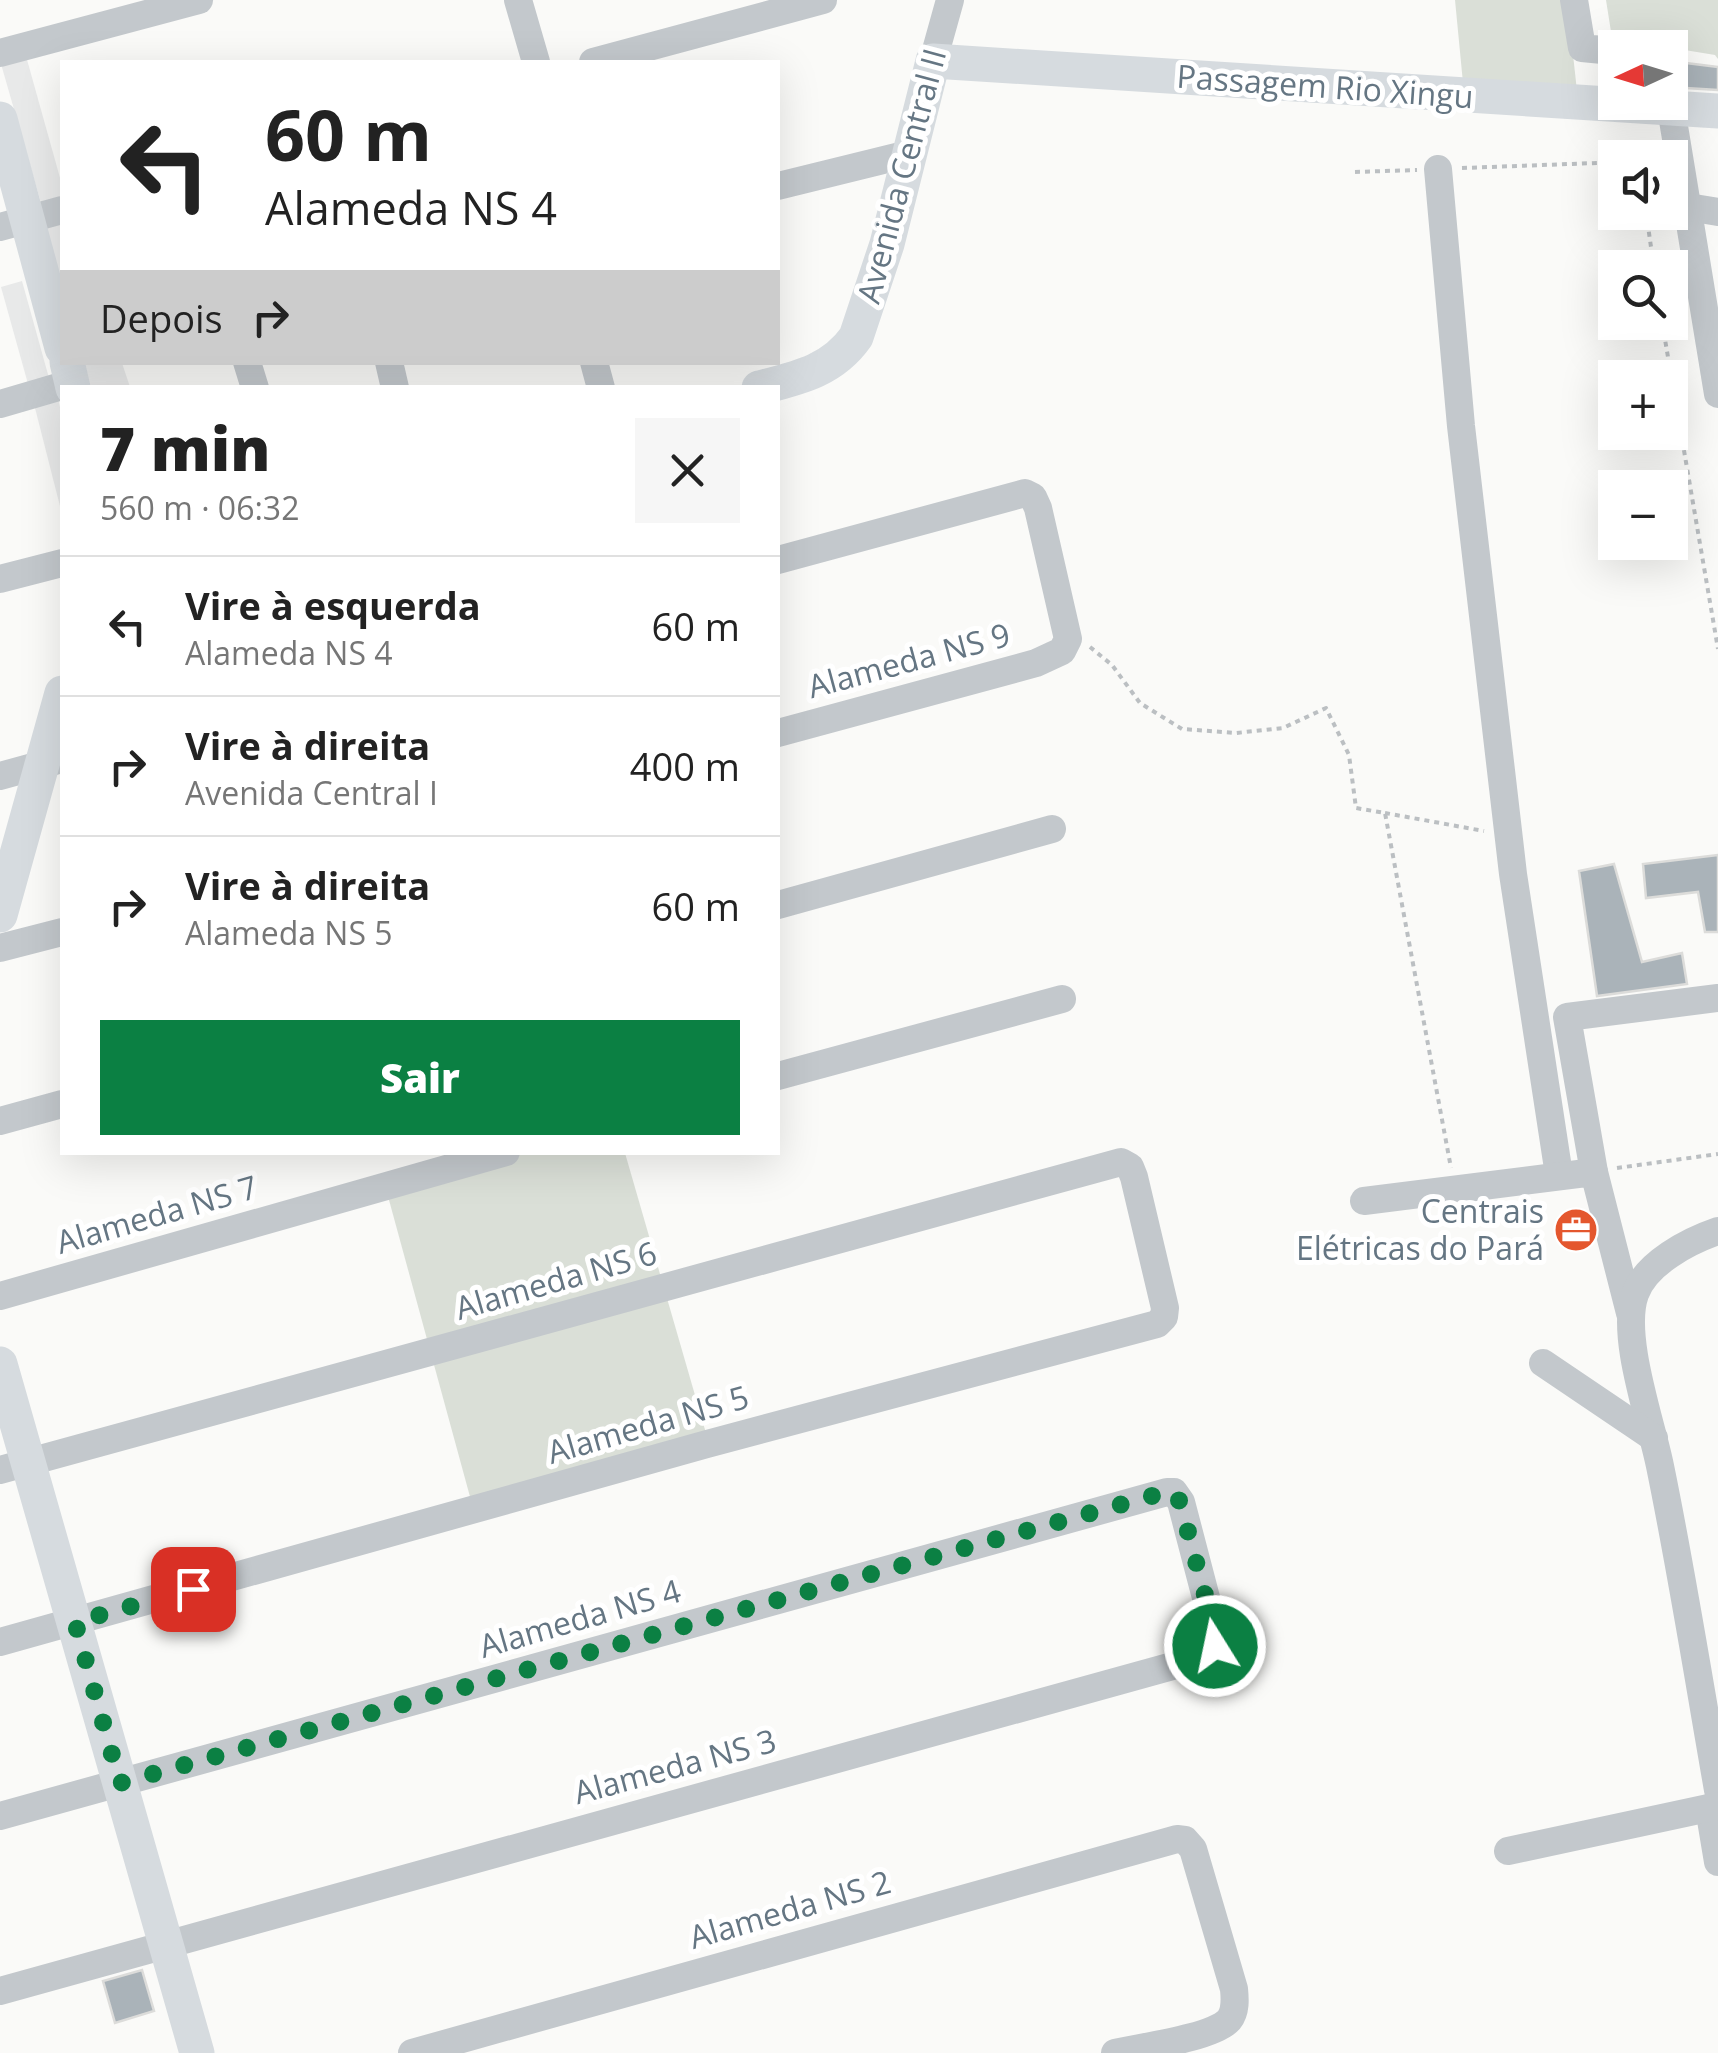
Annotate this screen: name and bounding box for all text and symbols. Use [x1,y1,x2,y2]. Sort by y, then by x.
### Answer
north arrow [1598,30,1688,120]
map controls [1598,30,1688,560]
street label: Avenida Central II [846,44,955,308]
street label: Passagem Rio Xingu [1175,54,1475,117]
text: 60 m [265,86,432,182]
icon: left [100,100,230,230]
button: sound [1598,140,1688,230]
text: Alameda NS 4 [265,177,557,238]
button: search [1598,250,1688,340]
icon: right [243,290,298,345]
text: Depois [100,292,223,344]
button: + [1598,360,1688,450]
text: 7 min [100,407,270,489]
button: close [635,418,740,523]
button: − [1598,470,1688,560]
text: 560 m · 06:32 [100,486,299,529]
text: Vire à esquerda [185,579,481,631]
icon: left [100,599,155,654]
text: 60 m [651,600,740,652]
street label: Alameda NS 9 [803,612,1014,707]
text: Alameda NS 4 [185,631,393,674]
text: Vire à direita [185,719,430,771]
icon: right [100,739,155,794]
text: 400 m [630,740,740,792]
text: Avenida Central I [185,771,438,814]
text: Vire à direita [185,859,430,911]
icon: right [100,879,155,934]
text: 60 m [651,880,740,932]
text: Alameda NS 5 [185,911,393,954]
button: Sair [100,1020,740,1135]
street label: Alameda NS 7 [51,1164,262,1263]
place label: Centrais Elétricas do Pará [1296,1189,1544,1269]
office icon: Centrais Elétricas do Pará [1553,1207,1599,1253]
street label: Alameda NS 6 [450,1230,661,1329]
street label: Alameda NS 5 [542,1374,753,1473]
pin [151,1547,236,1632]
icon: arrive [166,1562,221,1617]
street label: Alameda NS 4 [474,1568,685,1667]
position arrow [1163,1594,1267,1698]
street label: Alameda NS 3 [569,1718,780,1813]
street label: Alameda NS 2 [684,1859,895,1958]

